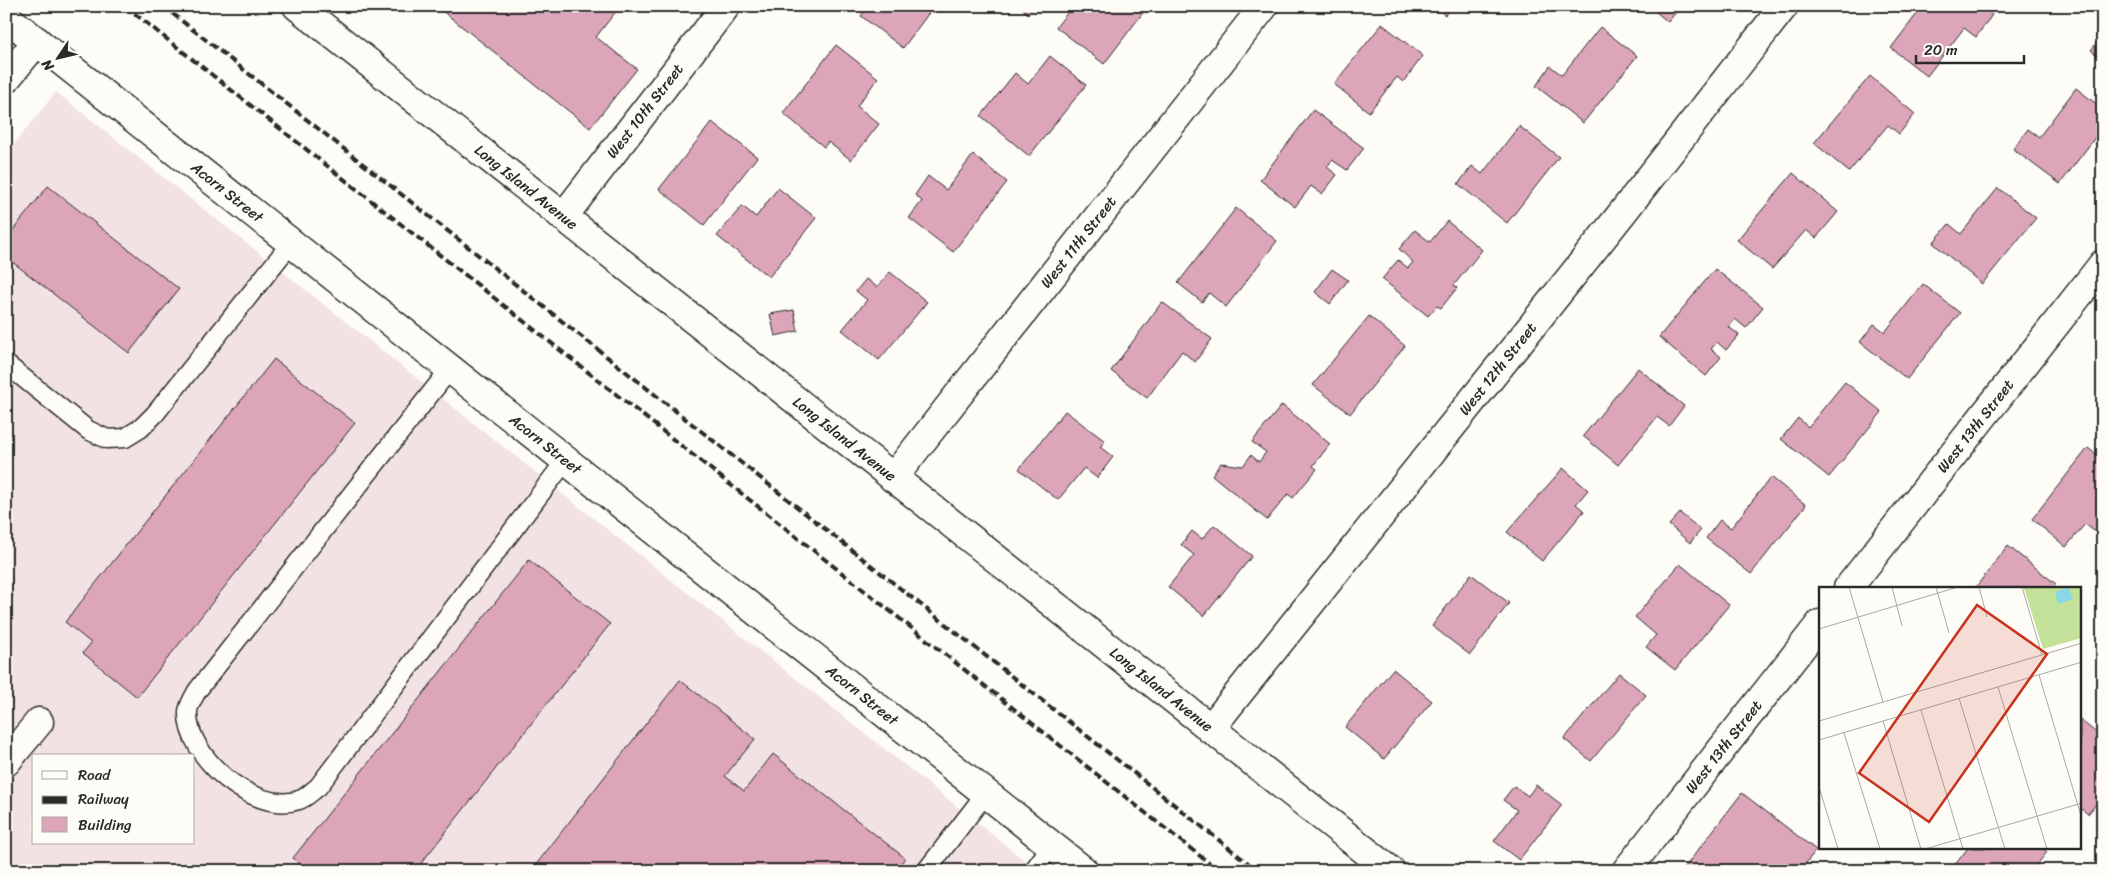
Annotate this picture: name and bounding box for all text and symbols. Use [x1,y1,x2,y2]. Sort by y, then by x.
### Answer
north arrow [32,32,82,82]
scale bar [1916,32,2024,64]
text: 20 m [1924,37,1958,63]
text: N [35,54,61,77]
street label: West 10th Street [600,57,690,164]
street label: Long Island Avenue [468,138,584,237]
street label: Acorn Street [184,154,270,230]
street label: West 11th Street [1034,190,1123,294]
street label: West 12th Street [1452,316,1544,421]
street label: West 13th Street [1930,373,2021,479]
street label: Long Island Avenue [787,390,902,488]
street label: Acorn Street [502,406,588,482]
inset map [1819,587,2082,850]
street label: Long Island Avenue [1104,640,1219,739]
street label: Acorn Street [819,657,905,733]
street label: West 13th Street [1678,694,1769,799]
legend [32,754,195,844]
text: Road [78,762,111,788]
text: Railway [78,786,129,812]
text: Building [78,812,132,838]

